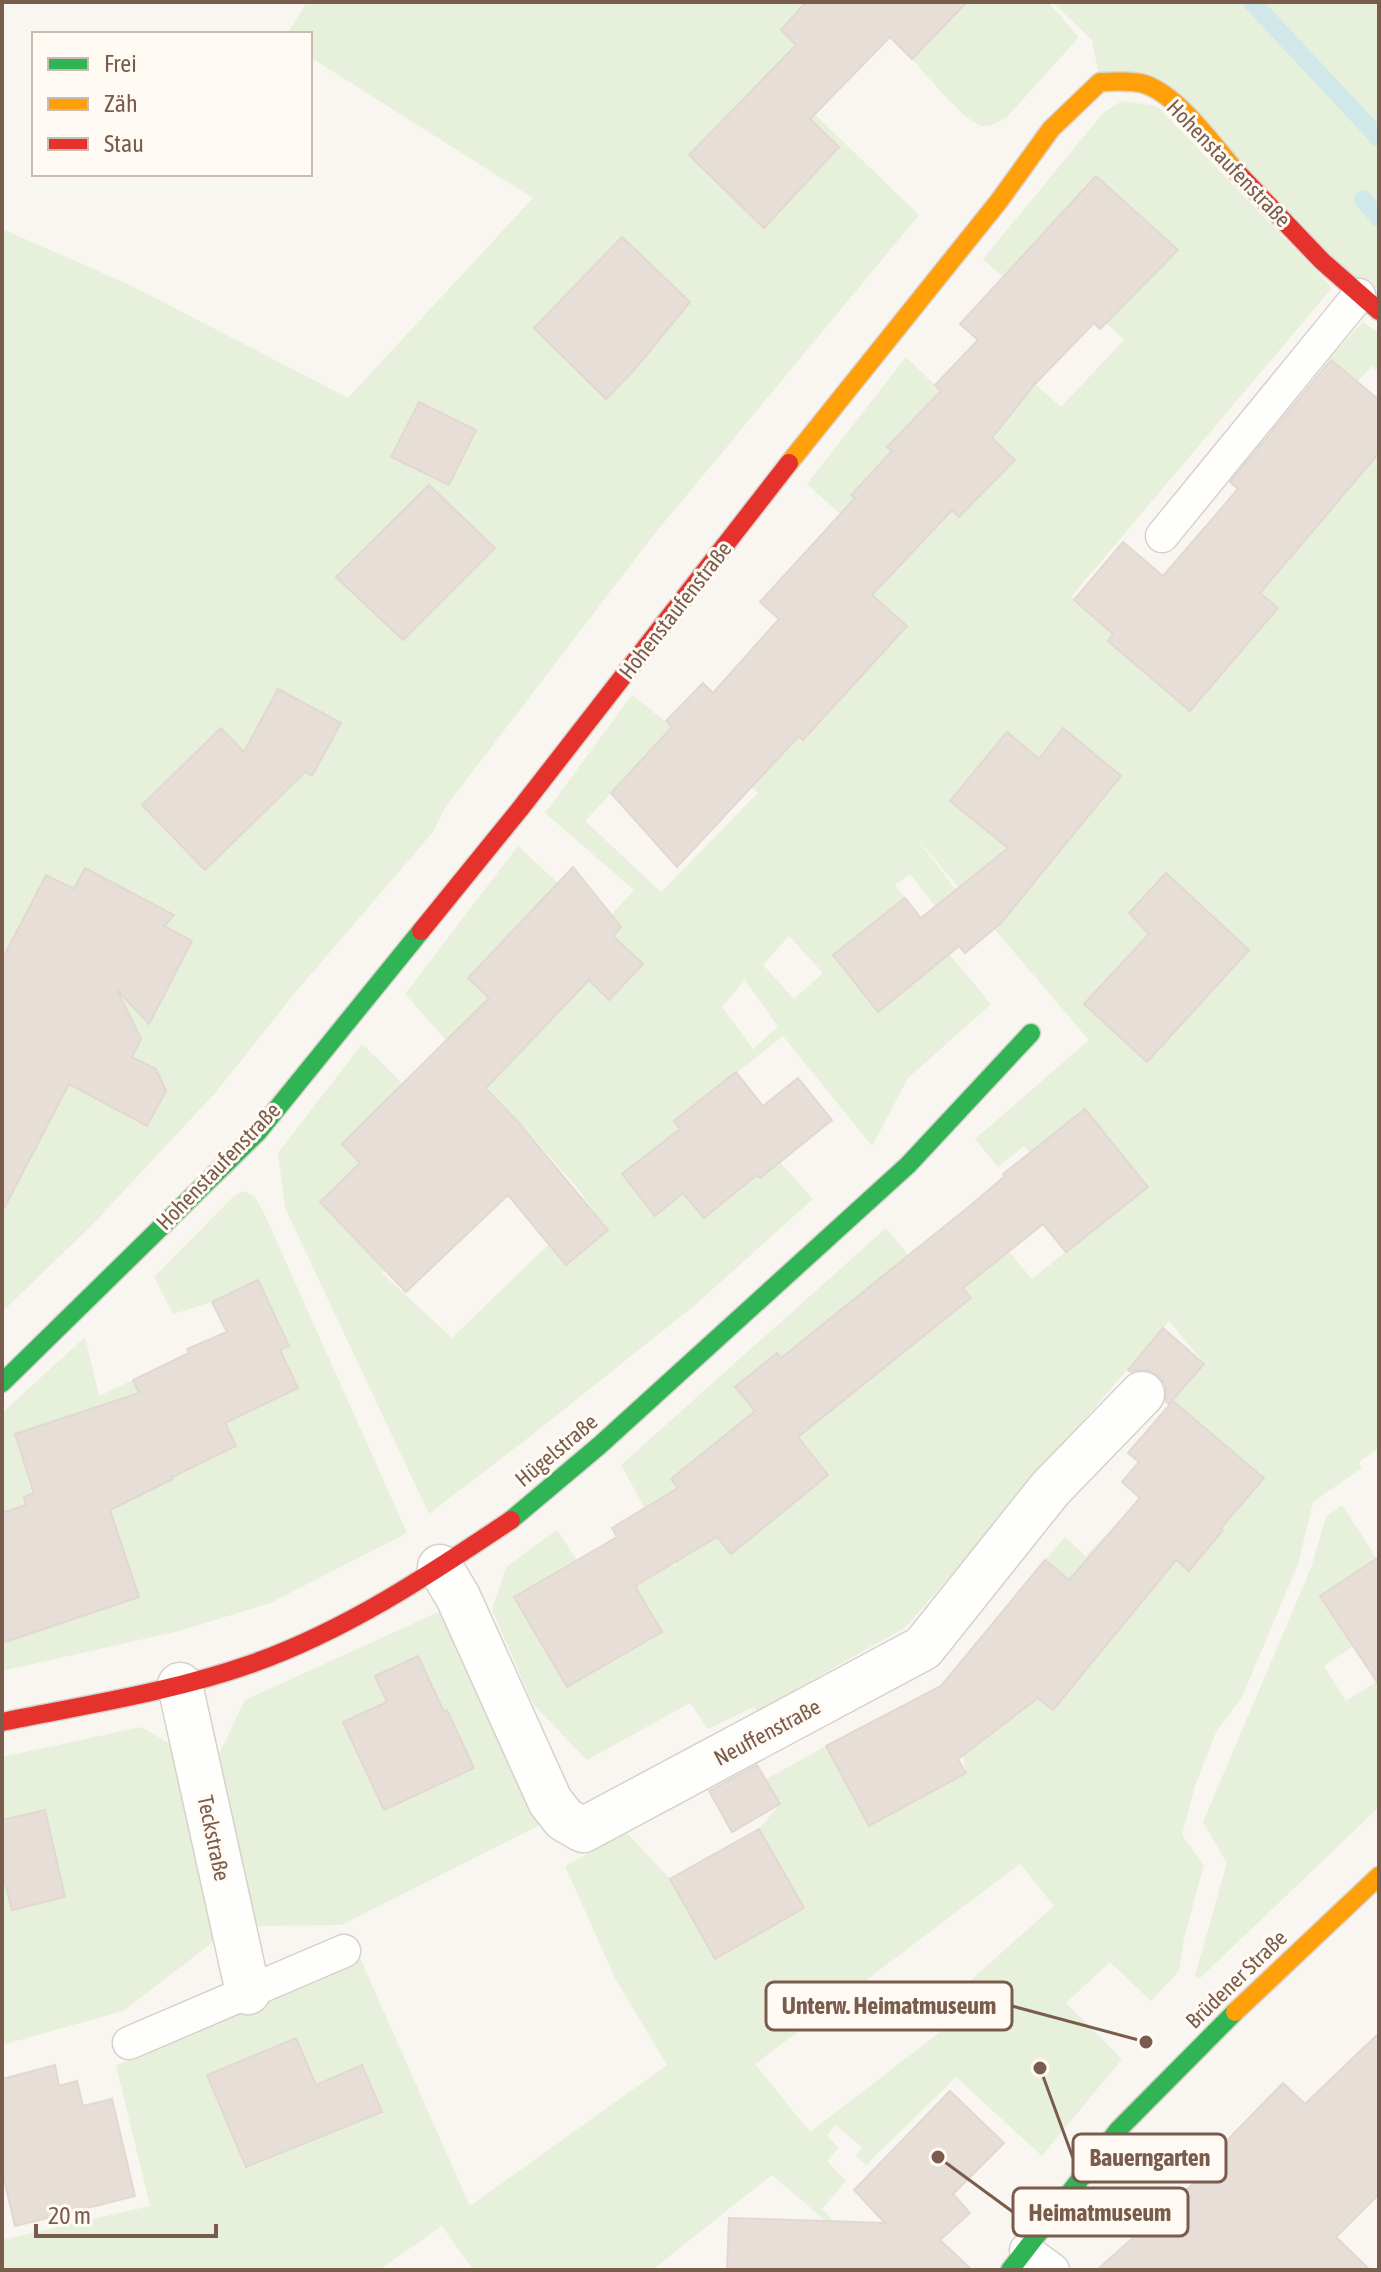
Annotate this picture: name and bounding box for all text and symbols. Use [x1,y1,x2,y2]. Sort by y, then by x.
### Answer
legend [32,32,312,176]
text: Frei [104,50,137,77]
text: Zäh [104,90,138,117]
street label: Hohenstaufenstraße [1162,94,1296,232]
text: Stau [104,130,144,157]
street label: Hohenstaufenstraße [613,536,737,684]
street label: Hohenstaufenstraße [151,1097,285,1235]
street label: Hügelstraße [510,1408,602,1492]
street label: Neuffenstraße [709,1693,825,1771]
street label: Teckstraße [192,1793,236,1883]
street label: Brüdener Straße [1180,1924,1292,2034]
callout: Unterw. Heimatmuseum [766,1982,1012,2030]
text: Unterw. Heimatmuseum [782,1992,996,2019]
callout: Bauerngarten [1073,2134,1226,2182]
text: Bauerngarten [1090,2144,1210,2171]
scale bar [36,2188,216,2238]
callout: Heimatmuseum [1013,2188,1188,2236]
text: Heimatmuseum [1029,2199,1171,2226]
text: 20 m [48,2202,91,2229]

